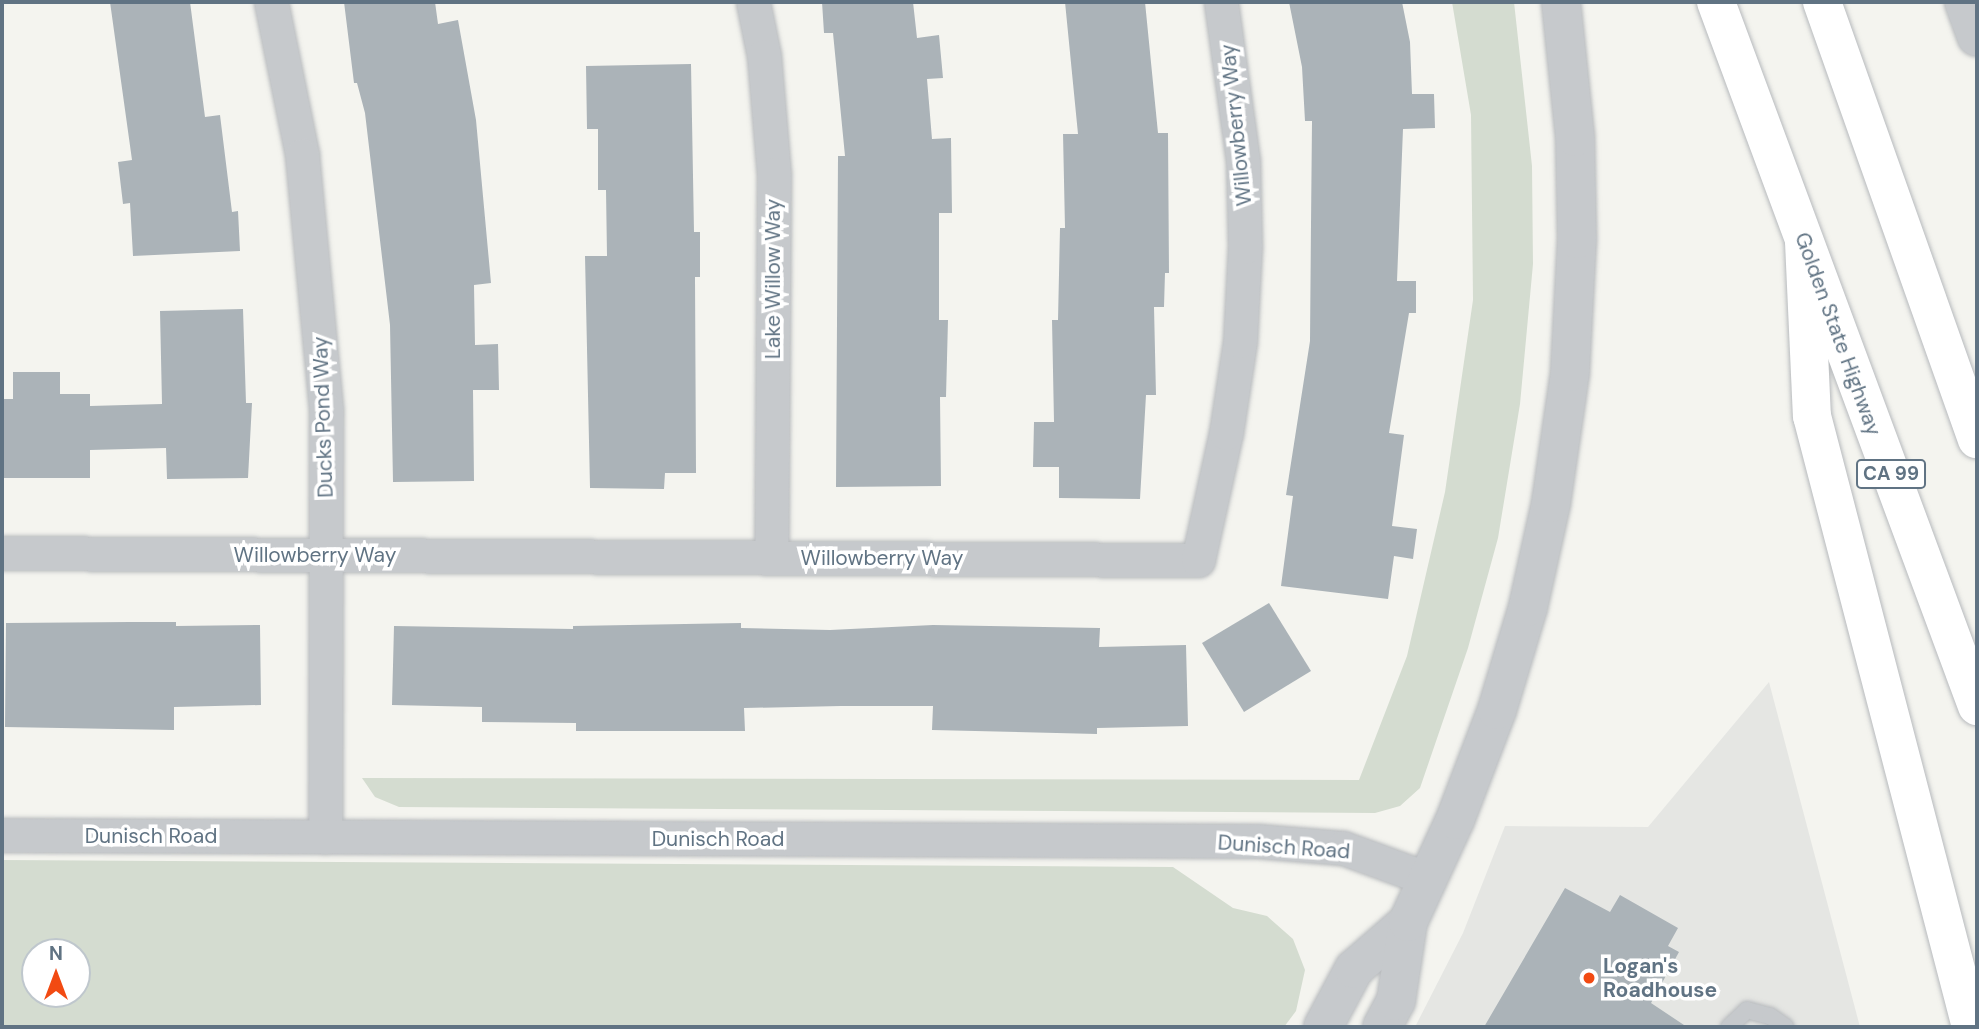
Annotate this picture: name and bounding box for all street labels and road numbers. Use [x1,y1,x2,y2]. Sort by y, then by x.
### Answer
street label: Willowberry Way [1215,43,1257,207]
street label: Lake Willow Way [760,199,786,359]
street label: Golden State Highway [1790,229,1886,439]
street label: Ducks Pond Way [308,336,338,498]
road number: CA 99 [1856,458,1926,489]
street label: Willowberry Way [234,542,396,568]
street label: Willowberry Way [801,545,963,571]
street label: Dunisch Road [85,823,217,849]
street label: Dunisch Road [652,826,784,852]
street label: Dunisch Road [1217,830,1351,864]

